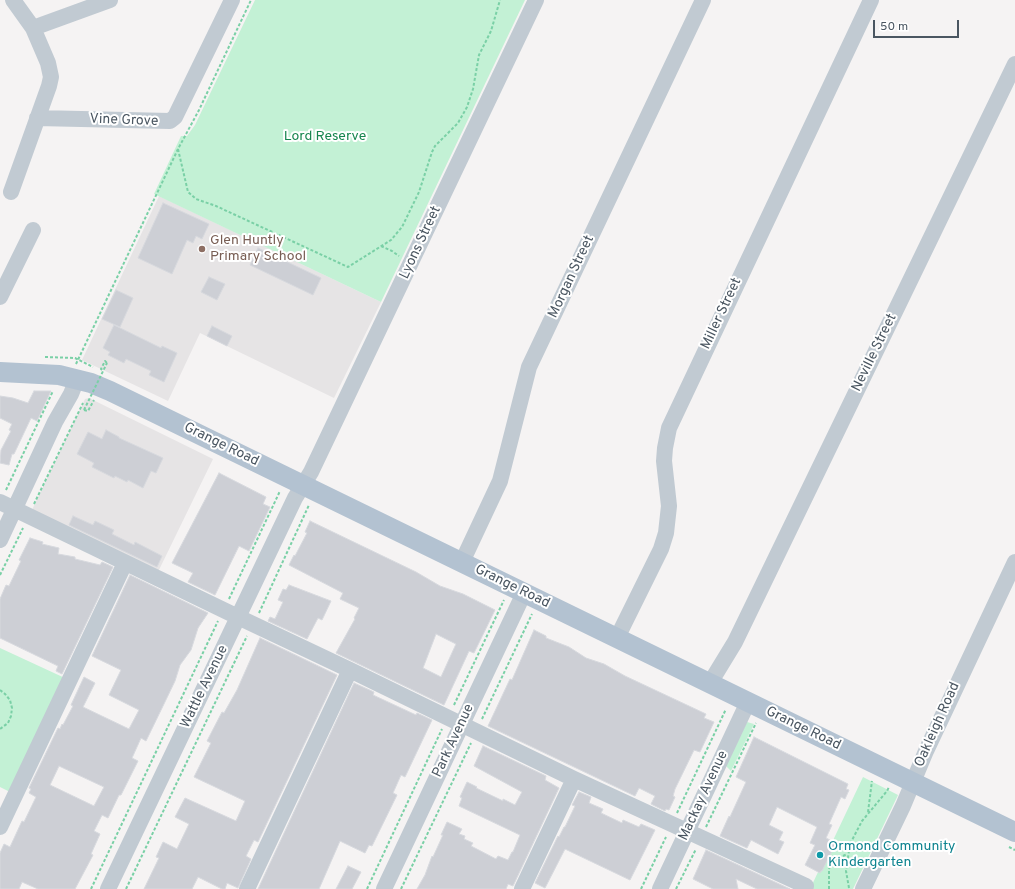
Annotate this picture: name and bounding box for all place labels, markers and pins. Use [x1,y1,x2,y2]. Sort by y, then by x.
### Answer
place label: Glen Huntly Primary School [210,233,306,266]
marker: Glen Huntly Primary School [197,244,207,254]
place label: Ormond Community Kindergarten [828,839,955,872]
marker: Ormond Community Kindergarten [815,850,825,860]

